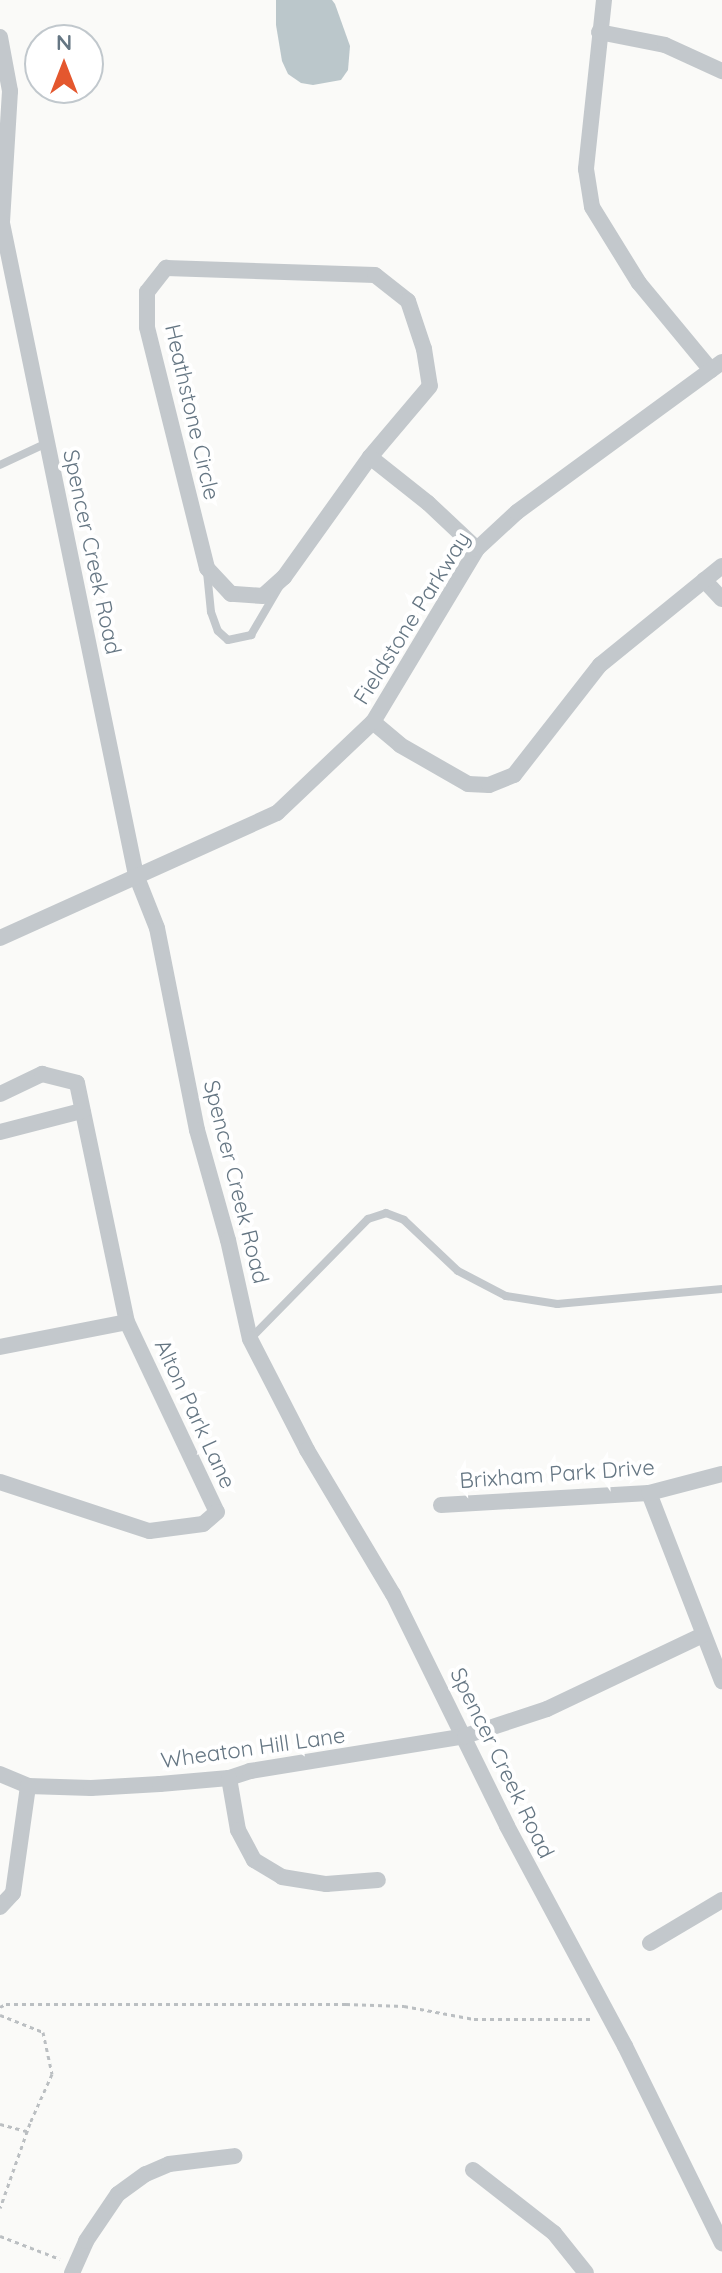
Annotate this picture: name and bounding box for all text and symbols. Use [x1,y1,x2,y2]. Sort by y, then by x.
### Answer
north arrow [24,24,104,104]
text: N [56,28,72,56]
street label: Heathstone Circle [159,322,225,502]
street label: Spencer Creek Road [57,447,127,657]
street label: Fieldstone Parkway [348,527,476,709]
street label: Spencer Creek Road [198,1078,274,1286]
street label: Alton Park Lane [149,1335,241,1493]
street label: Brixham Park Drive [459,1454,655,1494]
street label: Spencer Creek Road [444,1663,560,1863]
street label: Wheaton Hill Lane [159,1722,347,1774]

